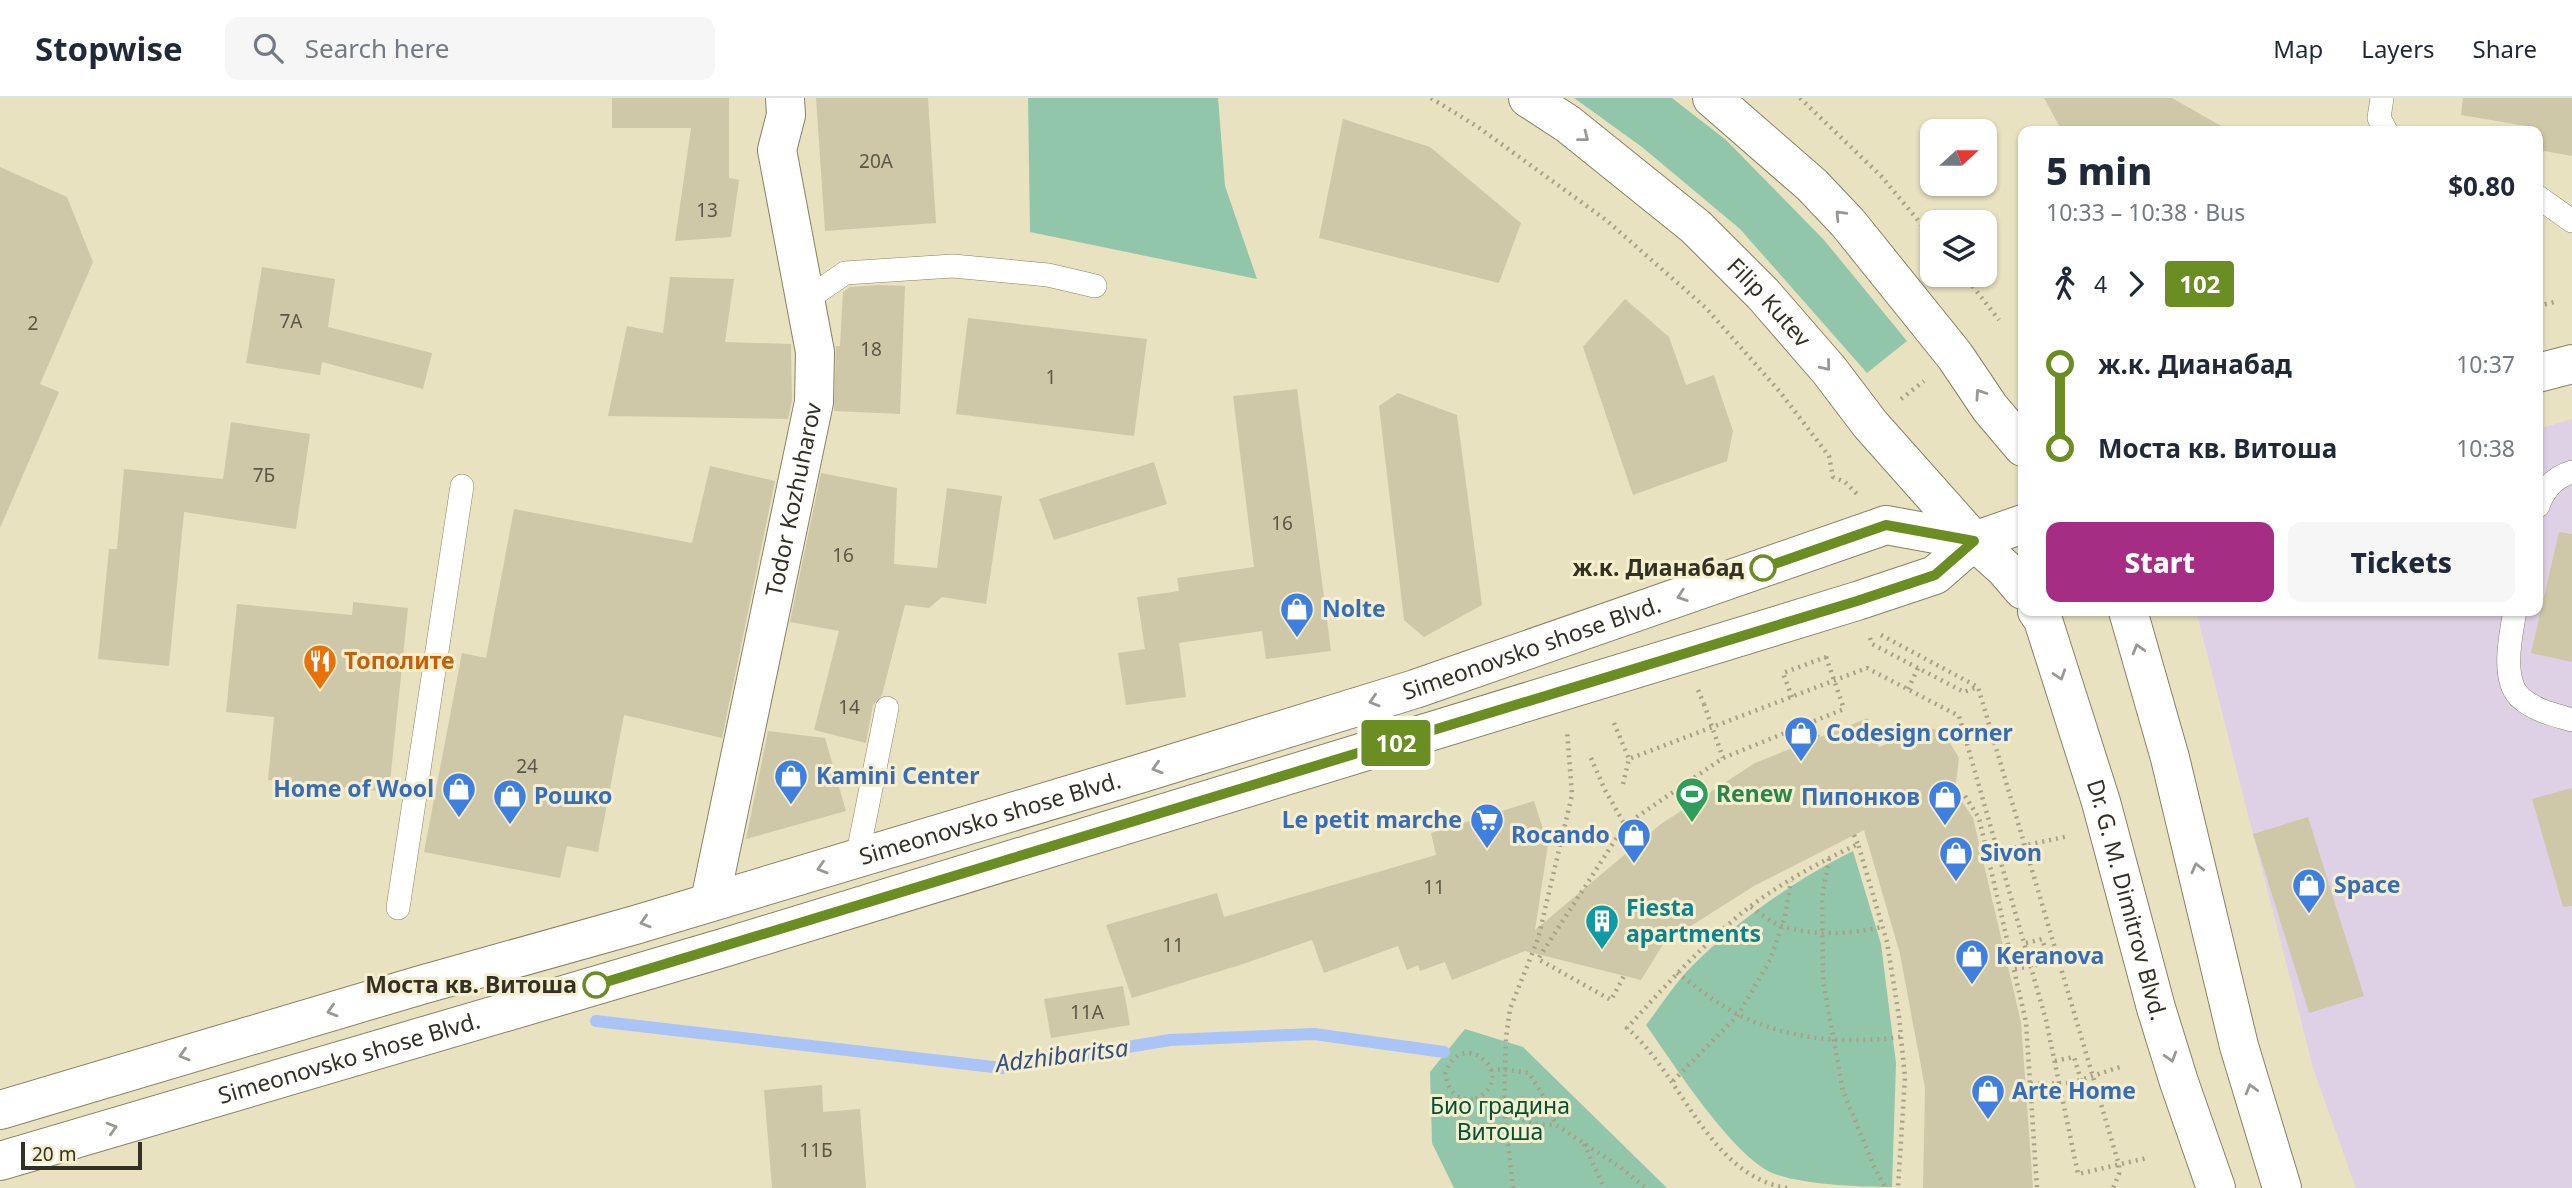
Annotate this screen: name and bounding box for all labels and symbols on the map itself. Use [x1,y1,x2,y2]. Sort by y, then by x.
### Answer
north arrow [1920,119,1997,196]
one-way arrow [1576,129,1589,141]
house number: 20А [859,148,894,174]
house number: 13 [696,197,718,223]
one-way arrow [1836,210,1849,223]
street label: Filip Kutev [1720,250,1819,354]
house number: 7А [280,308,303,334]
house number: 2 [28,310,38,336]
house number: 18 [860,336,882,362]
one-way arrow [1818,358,1830,371]
house number: 1 [1046,364,1056,390]
one-way arrow [1976,389,1988,402]
street label: Todor Kozhuharov [757,399,829,599]
house number: 7Б [253,462,275,488]
house number: 16 [1271,510,1293,536]
house number: 16 [832,542,854,568]
place label: ж.к. Дианабад [1572,551,1744,583]
marker: ж.к. Дианабад [1750,555,1776,581]
street label: Simeonovsko shose Blvd. [1398,588,1665,707]
one-way arrow [1677,588,1689,602]
shop icon: Nolte [1278,590,1316,639]
place label: Nolte [1322,592,1386,624]
restaurant icon: Тополите [301,642,339,691]
one-way arrow [2132,643,2147,655]
place label: Тополите [344,644,455,676]
one-way arrow [2052,668,2067,680]
one-way arrow [1369,693,1381,707]
house number: 14 [838,694,860,720]
shop icon: Codesign corner [1782,714,1820,763]
place label: Codesign corner [1826,716,2013,748]
line badge: 102 [1356,720,1436,766]
house number: 24 [516,753,538,779]
shop icon: Kamini Center [772,757,810,806]
place label: Kamini Center [816,759,980,791]
one-way arrow [1151,760,1163,775]
street label: Simeonovsko shose Blvd. [855,763,1124,872]
shop icon: Home of Wool [440,770,478,819]
place label: Home of Wool [273,772,434,804]
sports icon: Renew [1673,775,1711,824]
street label: Dr. G. M. Dimitrov Blvd. [2080,775,2176,1024]
shop icon: Рошко [491,777,529,826]
place label: Renew [1716,777,1793,809]
shop icon: Пипонков [1926,778,1964,827]
place label: Рошко [534,779,612,811]
place label: Пипонков [1801,780,1920,812]
supermarket icon: Le petit marche [1468,801,1506,850]
place label: Le petit marche [1282,803,1462,835]
shop icon: Rocando [1615,816,1653,865]
place label: Rocando [1511,818,1610,850]
shop icon: Sivon [1937,834,1975,883]
place label: Sivon [1980,836,2042,868]
one-way arrow [816,860,828,875]
one-way arrow [2191,862,2205,874]
shop icon: Space [2290,866,2328,915]
place label: Space [2334,868,2401,900]
house number: 11 [1423,874,1445,900]
place label: Fiesta apartments [1626,891,1761,949]
building icon: Fiesta apartments [1583,902,1621,951]
one-way arrow [639,913,651,928]
house number: 11 [1162,932,1184,958]
shop icon: Keranova [1953,937,1991,986]
place label: Keranova [1996,939,2104,971]
place label: Моста кв. Витоша [365,968,577,1000]
marker: Моста кв. Витоша [583,972,609,998]
house number: 11А [1070,999,1105,1025]
street label: Simeonovsko shose Blvd. [214,1003,484,1111]
one-way arrow [327,1003,339,1018]
water label: Adzhibaritsa [992,1030,1130,1079]
one-way arrow [178,1047,190,1062]
one-way arrow [2163,1051,2178,1063]
shop icon: Arte Home [1969,1072,2007,1121]
place label: Arte Home [2012,1074,2136,1106]
one-way arrow [2245,1084,2260,1096]
park label: Био градина Витоша [1430,1089,1570,1147]
one-way arrow [106,1121,118,1136]
house number: 11Б [799,1137,833,1163]
scale bar [21,1139,142,1171]

